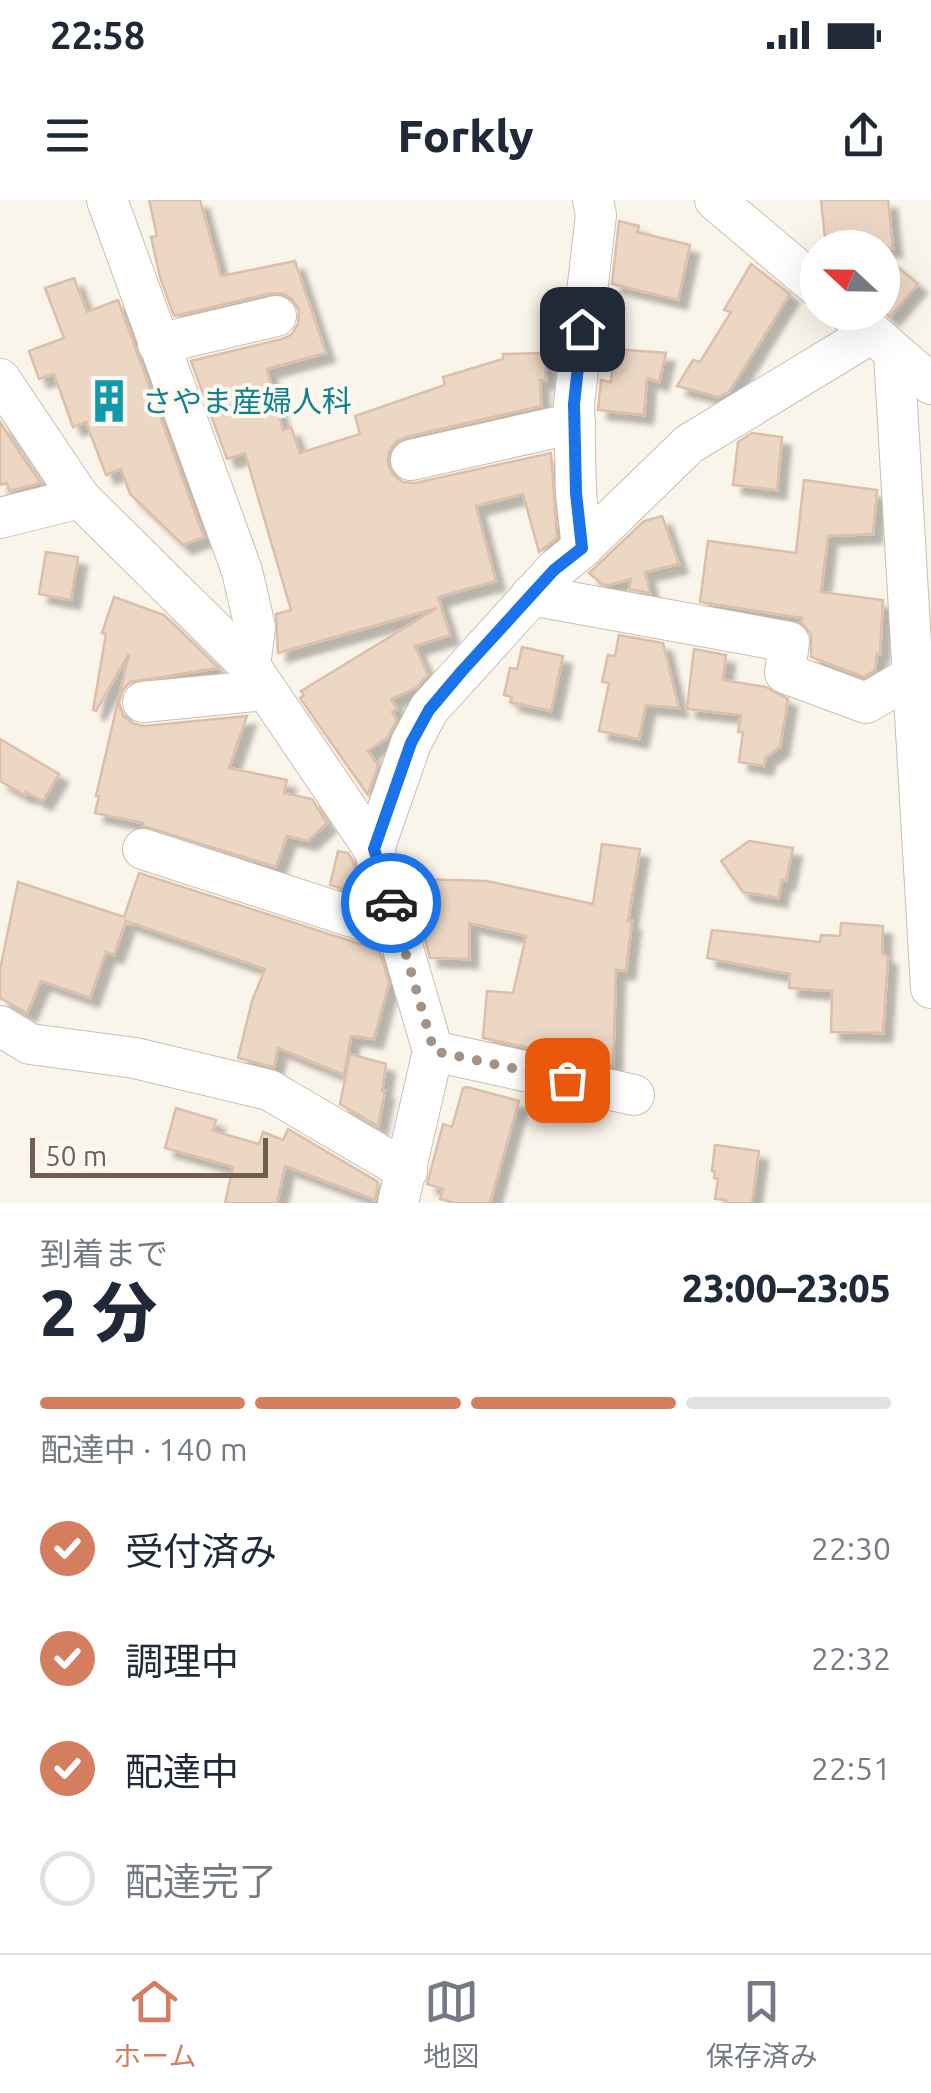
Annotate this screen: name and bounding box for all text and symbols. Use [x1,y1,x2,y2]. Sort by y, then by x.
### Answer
text: 22:58 [50,14,145,56]
icon: menu [40,108,95,163]
icon: share [836,108,891,163]
text: Forkly [397,110,534,161]
north arrow [800,230,900,330]
map controls [800,230,900,330]
pin [540,287,625,372]
icon: home [555,302,610,357]
building icon: さやま産婦人科 [85,377,133,425]
place label: さやま産婦人科 [142,384,352,418]
courier [341,853,441,953]
icon: car [364,876,419,931]
pin [525,1038,610,1123]
icon: bag [540,1053,595,1108]
scale bar [30,1133,268,1178]
text: 50 m [45,1140,107,1171]
text: 到着まで [40,1235,168,1271]
text: 23:00–23:05 [682,1267,891,1309]
text: 2 分 [40,1275,157,1348]
text: 配達中 · 140 m [40,1431,248,1467]
icon: check [40,1521,95,1576]
text: 受付済み [125,1530,277,1572]
text: 22:30 [811,1530,891,1566]
icon: check [40,1631,95,1686]
text: 調理中 [125,1640,239,1682]
text: 22:32 [811,1640,891,1676]
icon: check [40,1741,95,1796]
text: 配達中 [125,1750,239,1792]
text: 22:51 [811,1750,891,1786]
text: 配達完了 [125,1860,277,1902]
tab: ホーム [113,1974,196,2074]
tab: 地図 [423,1974,479,2074]
tab: 保存済み [706,1974,818,2074]

